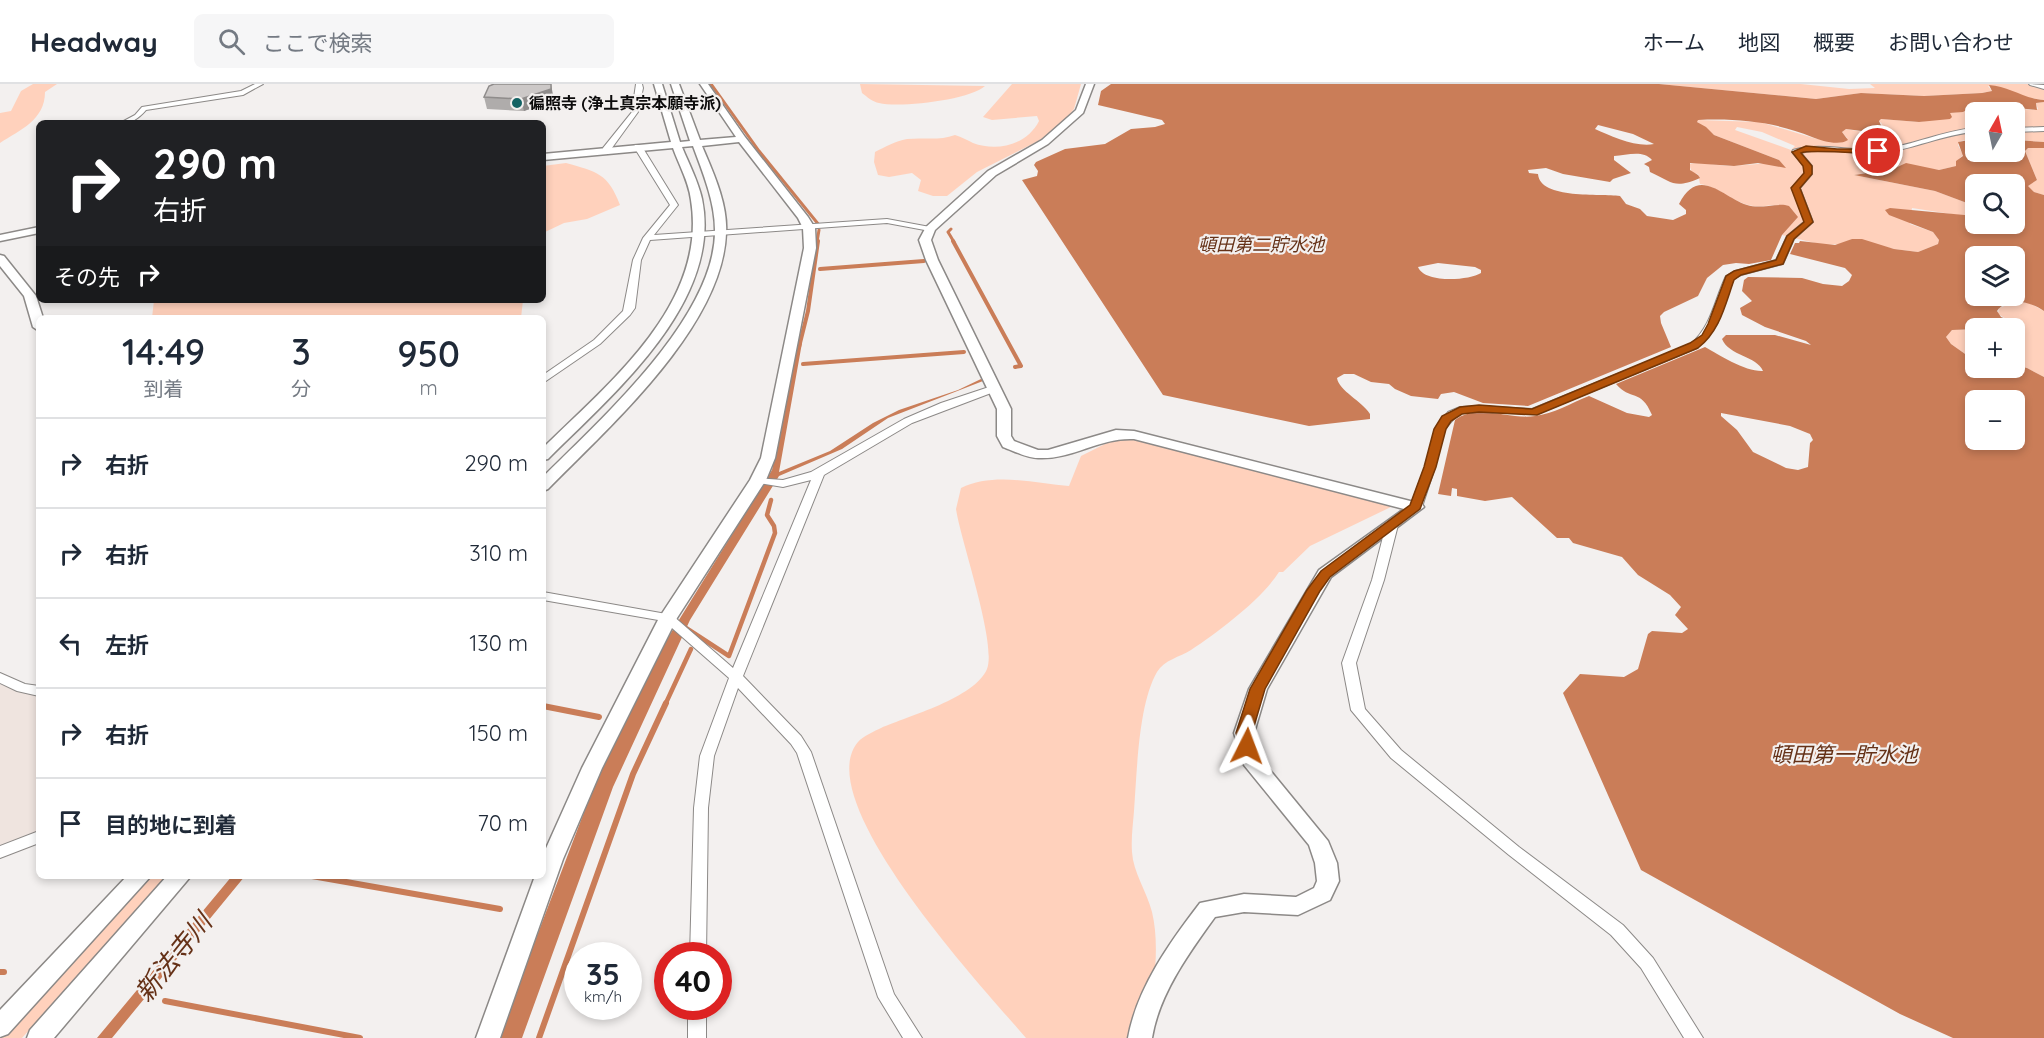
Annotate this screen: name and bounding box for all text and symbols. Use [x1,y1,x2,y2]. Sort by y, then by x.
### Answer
search box [194,14,614,68]
text: Headway [30,24,158,59]
icon: search [215,25,248,58]
text: ここで検索 [263,29,373,57]
text: ホーム [1643,29,1705,55]
text: 地図 [1738,29,1780,55]
text: 概要 [1813,29,1855,55]
text: お問い合わせ [1888,29,2014,55]
place label: 徧照寺 (浄土真宗本願寺派) [529,93,721,113]
marker: 徧照寺 (浄土真宗本願寺派) [510,96,524,110]
north arrow [1965,102,2025,162]
map controls [1965,102,2025,450]
pin [1852,125,1903,176]
icon: arrive [1861,134,1894,167]
text: 290 m [153,137,277,190]
icon: right [54,144,132,222]
button: search [1965,174,2025,234]
text: 右折 [153,193,207,227]
water label: 頓田第二貯水池 [1198,233,1326,256]
button: layers [1965,246,2025,306]
icon: right [132,258,165,291]
text: その先 [54,263,120,291]
button: + [1965,318,2025,378]
text: 14:49 [122,329,205,374]
text: 3 [292,329,311,374]
text: 950 [397,331,460,376]
text: m [419,375,438,400]
text: 到着 [144,376,184,401]
text: 分 [291,376,311,401]
button: − [1965,390,2025,450]
icon: right [54,447,87,480]
text: 290 m [464,449,528,477]
text: 右折 [105,451,149,479]
icon: right [54,537,87,570]
text: 310 m [469,539,528,567]
text: 右折 [105,541,149,569]
icon: left [54,627,87,660]
text: 130 m [469,629,528,657]
text: 左折 [105,631,149,659]
position arrow [1215,714,1279,778]
icon: right [54,717,87,750]
text: 150 m [469,719,528,747]
text: 右折 [105,721,149,749]
water label: 頓田第一貯水池 [1771,741,1919,767]
icon: arrive [54,807,87,840]
text: 70 m [478,809,528,837]
text: 目的地に到着 [105,811,237,839]
water label: 新法寺川 [127,904,220,1008]
speed limit sign: 40 [654,942,732,1020]
text: 35 [586,955,620,993]
text: km/h [584,987,622,1006]

